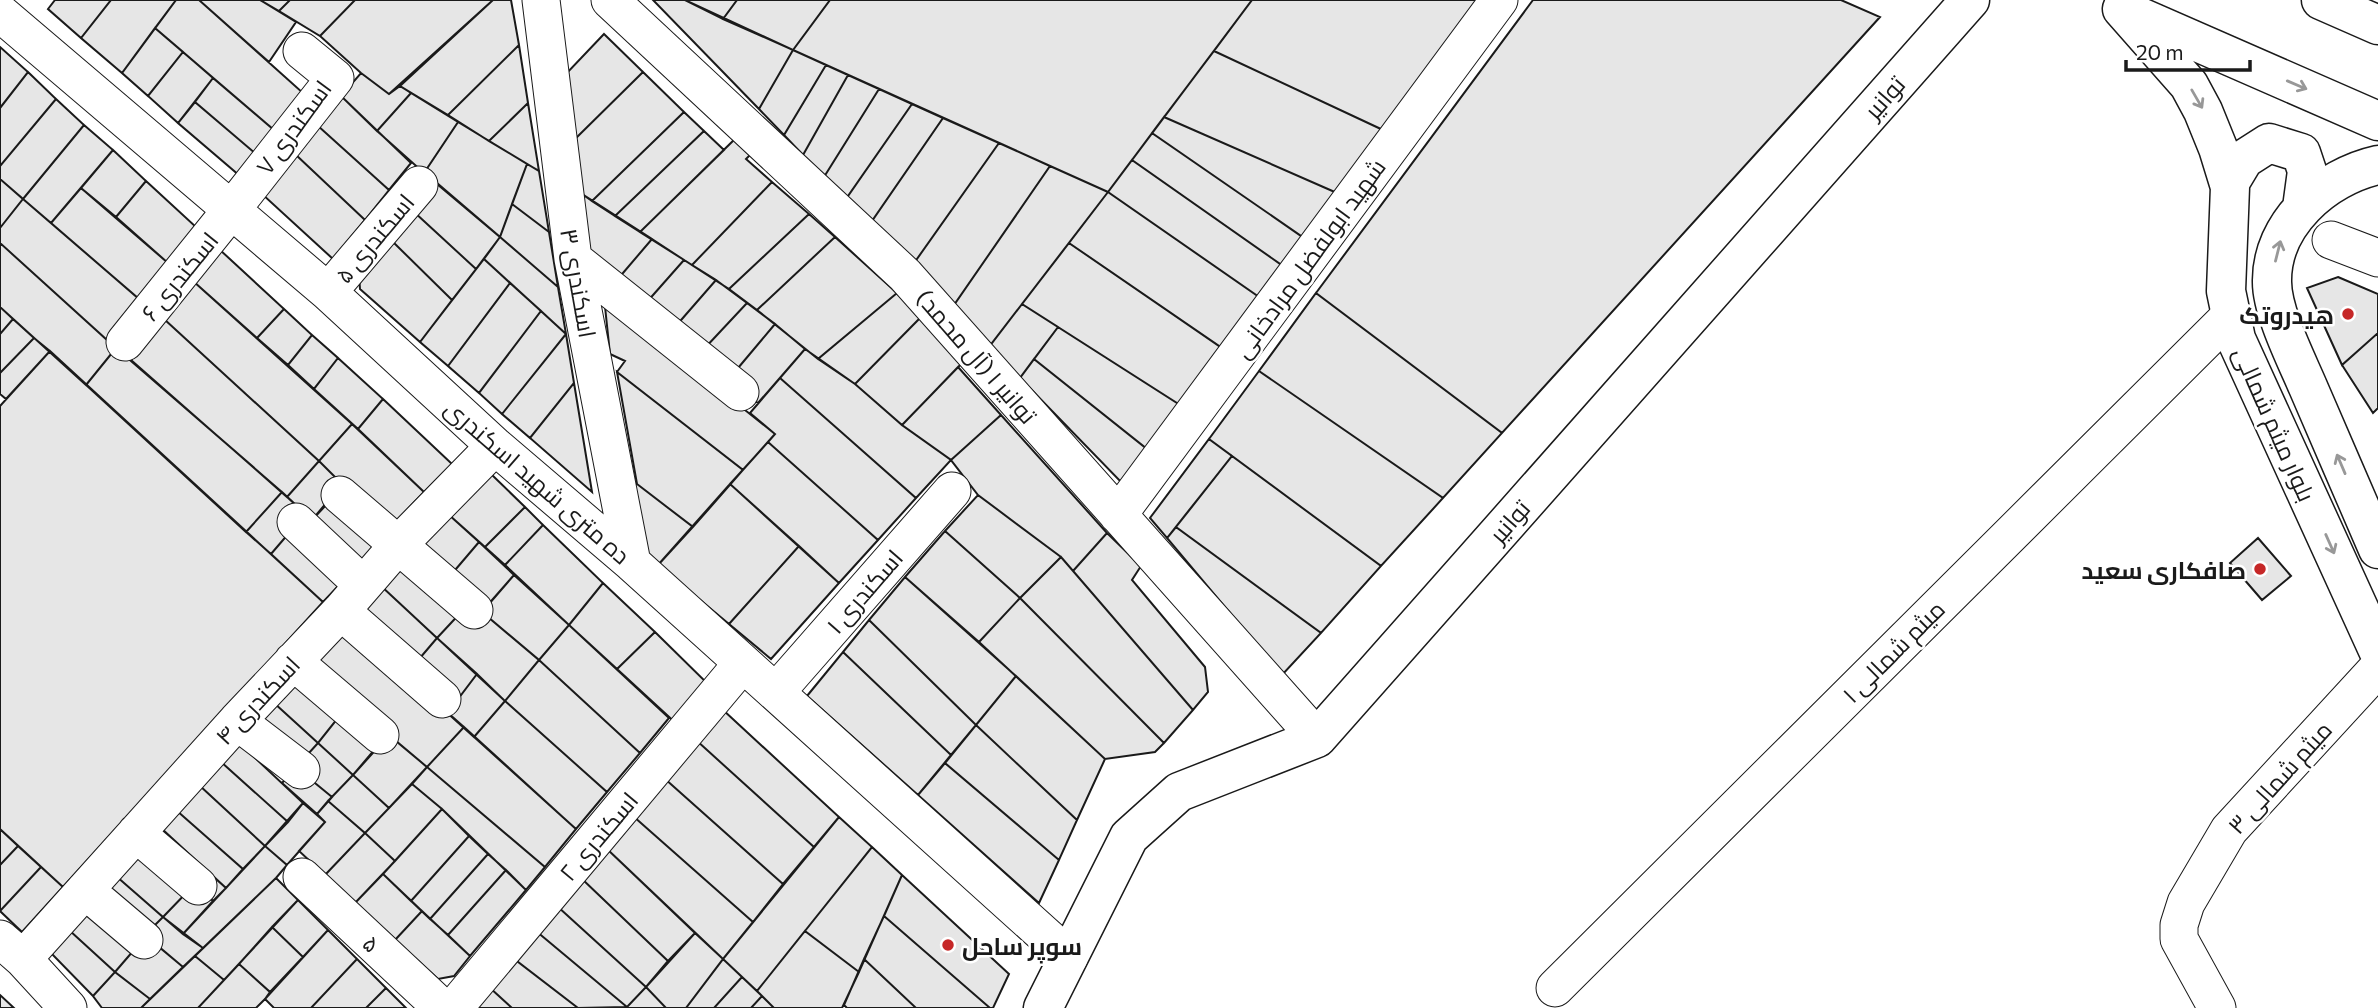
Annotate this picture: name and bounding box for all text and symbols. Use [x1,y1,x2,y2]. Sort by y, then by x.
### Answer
scale bar [2126,28,2250,72]
text: 20 m [2136,39,2184,64]
street label: توانیر [1856,69,1911,126]
street label: اسکندری ۷ [249,74,338,180]
one-way arrow [2286,79,2308,92]
one-way arrow [2190,89,2204,109]
street label: شهید ابولفضل مرادخانی [1227,153,1392,364]
street label: اسکندری ۵ [328,187,420,289]
street label: اسکندری ۶ [134,226,224,327]
street label: اسکندری ۳ [554,226,603,340]
one-way arrow [2272,240,2285,262]
street label: توانیر ۱ (آل محمد) [910,283,1044,430]
place label: هیدروتک [2239,300,2334,330]
marker: هیدروتک [2340,306,2356,322]
street label: بلوار میثم شمالی [2225,342,2322,507]
street label: ده متری شهید اسکندری [439,393,637,570]
one-way arrow [2334,454,2347,475]
street label: توانیر [1481,493,1536,550]
one-way arrow [2324,533,2337,554]
street label: اسکندری ۱ [820,543,909,640]
place label: صافکاری سعید [2081,555,2246,585]
marker: صافکاری سعید [2252,561,2268,577]
street label: میثم شمالی ۱ [1836,594,1952,710]
street label: اسکندری ۴ [209,650,306,751]
street label: میثم شمالی ۳ [2221,715,2339,841]
street label: اسکندری ۲ [552,786,644,887]
street label: ۵ [357,928,387,958]
place label: سوپر ساحل [962,931,1082,964]
marker: سوپر ساحل [940,937,956,953]

